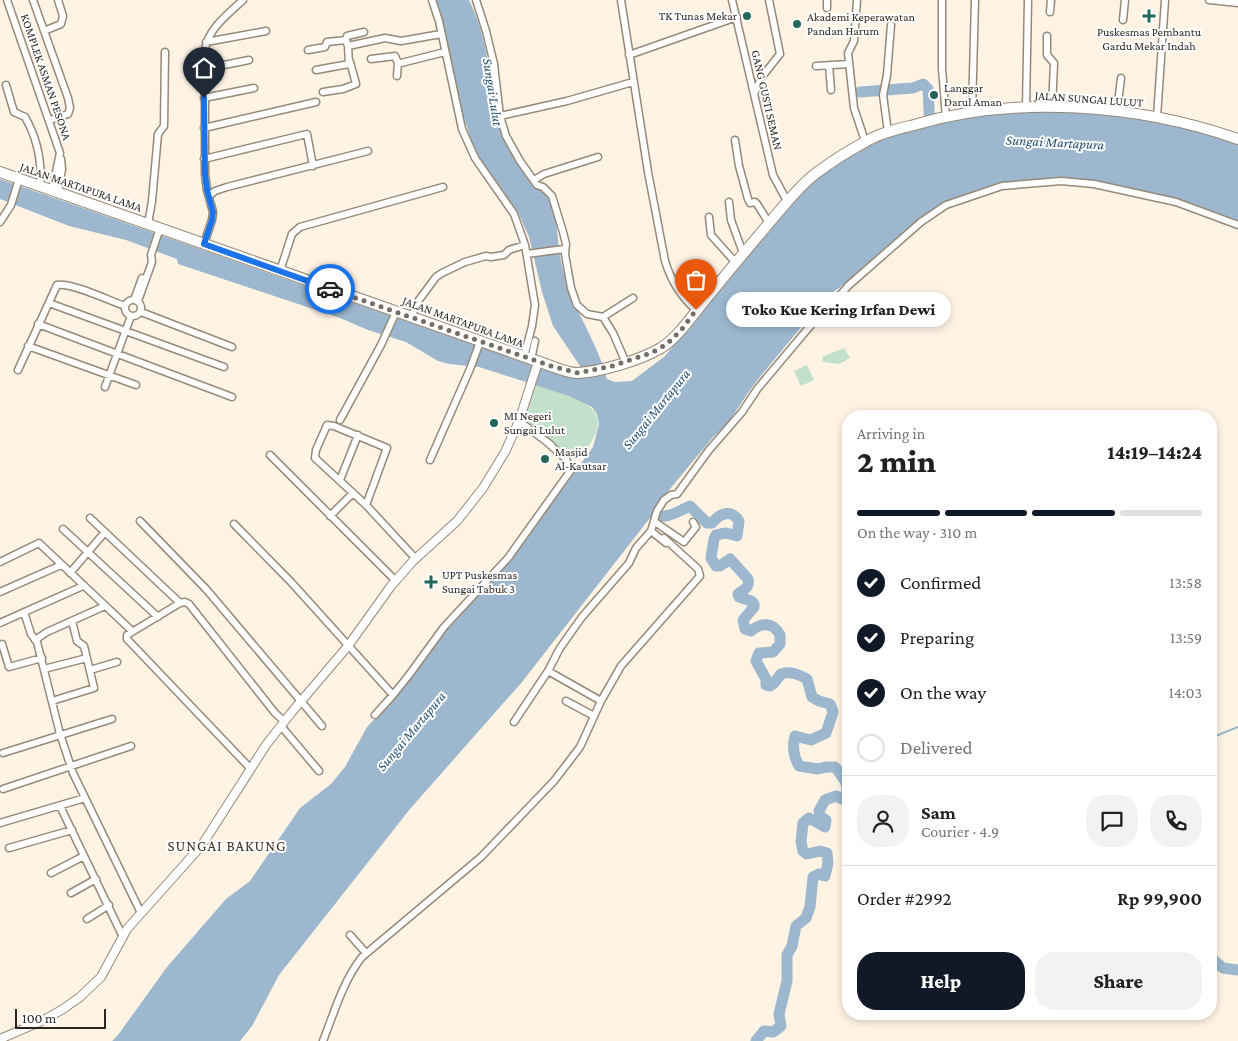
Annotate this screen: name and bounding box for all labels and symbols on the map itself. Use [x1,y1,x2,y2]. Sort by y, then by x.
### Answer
place label: TK Tunas Mekar [659,9,738,23]
marker: Puskesmas Pembantu Gardu Mekar Indah [1142,9,1156,23]
marker: TK Tunas Mekar [741,10,753,22]
place label: Akademi Keperawatan Pandan Harum [807,10,916,38]
street label: KOMPLEK ASMAN PESONA [18,12,74,142]
marker: Akademi Keperawatan Pandan Harum [791,18,803,30]
place label: Puskesmas Pembantu Gardu Mekar Indah [1097,25,1202,53]
pin [183,47,225,98]
street label: GANG GUSTI SEMAN [749,49,785,152]
water label: Sungai Lulut [480,57,506,128]
place label: Langgar Darul Aman [944,81,1003,109]
street label: JALAN SUNGAI LULUT [1033,88,1144,110]
marker: Langgar Darul Aman [928,89,940,101]
water label: Sungai Martapura [1005,131,1105,153]
street label: JALAN MARTAPURA LAMA [17,159,144,215]
pin [675,259,717,310]
courier [305,264,355,314]
callout: Toko Kue Kering Irfan Dewi [726,292,951,328]
street label: JALAN MARTAPURA LAMA [399,293,526,351]
water label: Sungai Martapura [619,365,693,452]
place label: MI Negeri Sungai Lulut [504,409,566,437]
marker: MI Negeri Sungai Lulut [488,417,500,429]
place label: Masjid Al-Kautsar [555,445,607,473]
marker: Masjid Al-Kautsar [539,453,551,465]
place label: UPT Puskesmas Sungai Tabuk 3 [442,568,518,596]
marker: UPT Puskesmas Sungai Tabuk 3 [424,575,438,589]
water label: Sungai Martapura [373,688,449,774]
district label: SUNGAI BAKUNG [167,838,287,854]
scale bar [15,1006,106,1029]

